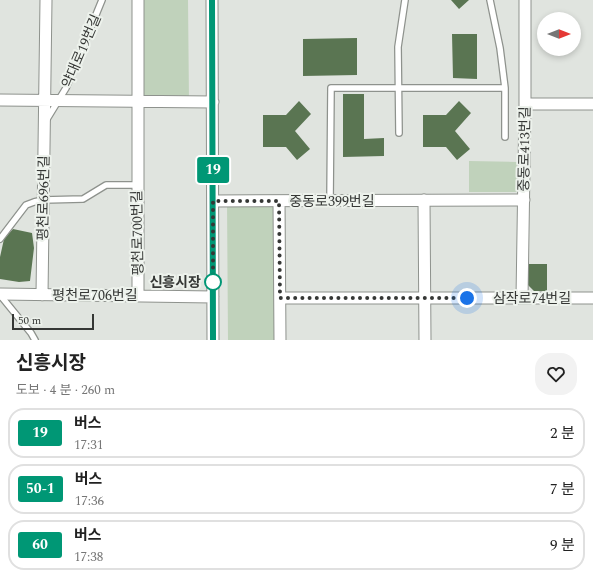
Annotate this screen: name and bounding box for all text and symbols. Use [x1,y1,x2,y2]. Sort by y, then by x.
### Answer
street label: 약대로19번길 [56,11,106,91]
north arrow [537,12,581,56]
map controls [537,12,581,56]
street label: 중동로413번길 [513,106,536,192]
street label: 평천로696번길 [32,155,55,241]
line badge: 19 [195,157,231,183]
text: 19 [205,159,221,180]
street label: 평천로700번길 [126,190,149,276]
street label: 중동로399번길 [289,191,375,212]
place label: 신흥시장 [149,272,201,293]
marker: 신흥시장 [204,273,222,291]
street label: 평천로706번길 [52,285,138,306]
your location [457,288,477,308]
street label: 삼작로74번길 [493,288,571,309]
scale bar [12,312,94,331]
text: 50 m [18,312,41,329]
text: 신흥시장 [16,349,86,378]
button: heart [535,353,577,395]
text: 도보 · 4 분 · 260 m [16,380,115,400]
text: 버스 [74,412,102,435]
text: 19 [32,422,48,443]
text: 2 분 [550,422,575,445]
text: 17:31 [74,435,103,455]
text: 버스 [75,468,102,491]
text: 50-1 [26,478,55,499]
text: 7 분 [550,478,575,501]
text: 17:36 [75,491,104,511]
text: 버스 [74,524,102,547]
text: 60 [32,534,48,555]
text: 9 분 [550,534,575,557]
text: 17:38 [74,547,103,567]

